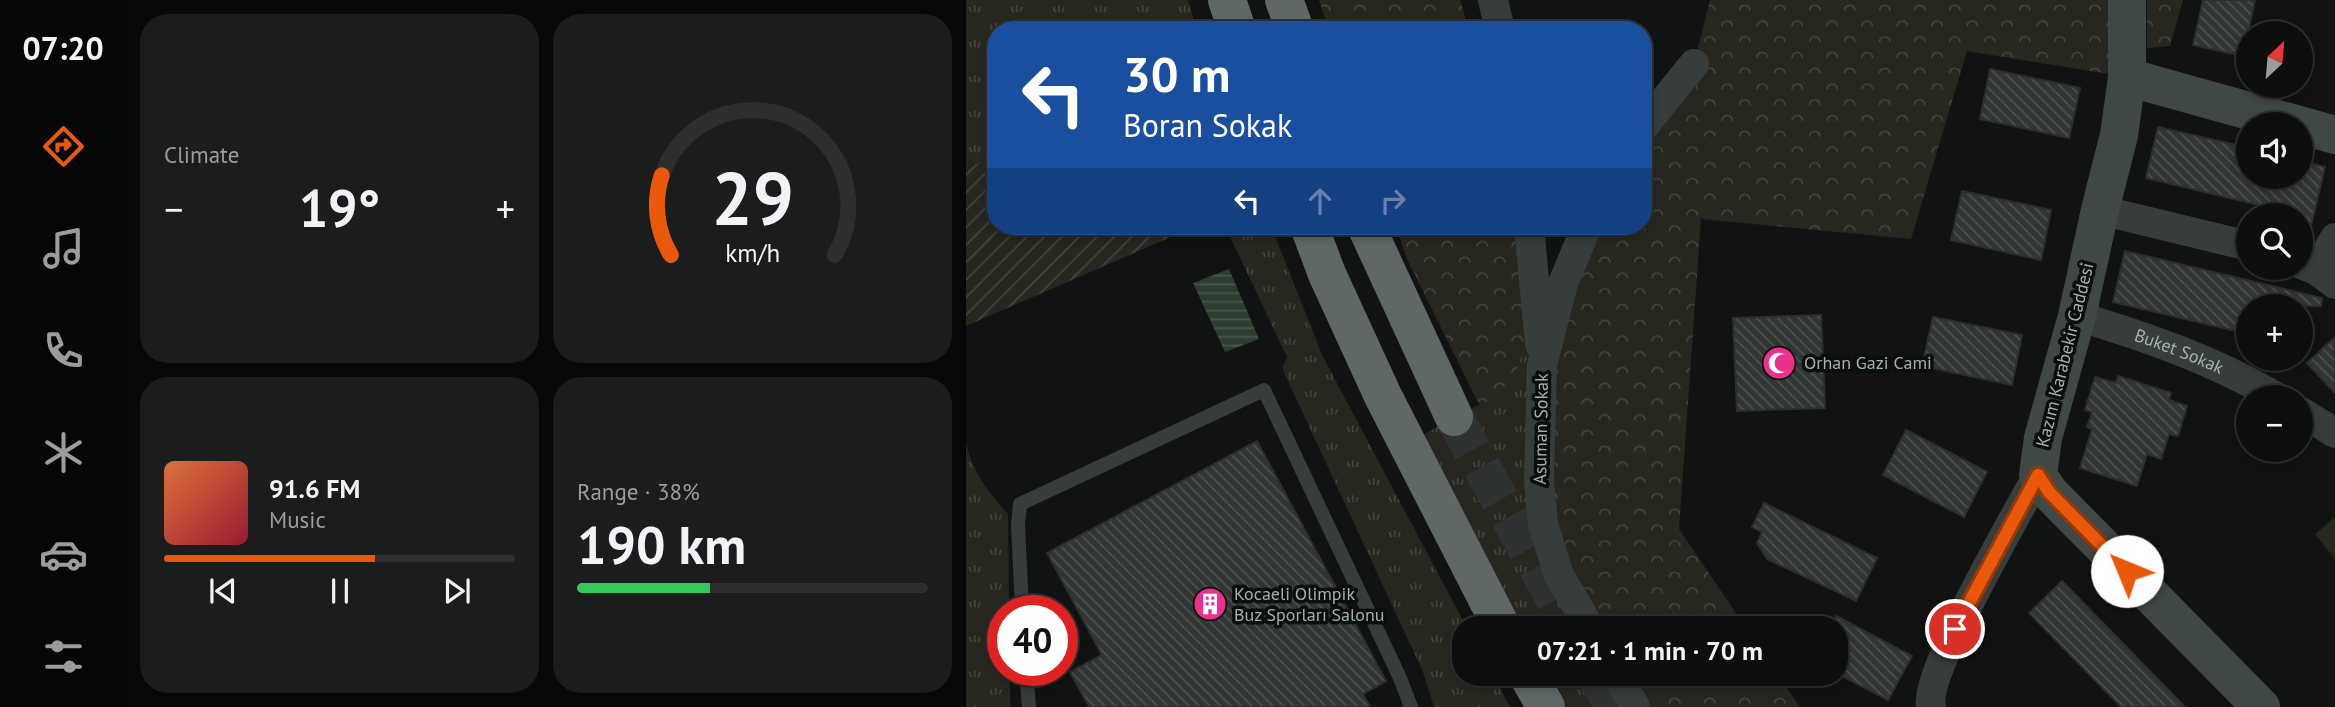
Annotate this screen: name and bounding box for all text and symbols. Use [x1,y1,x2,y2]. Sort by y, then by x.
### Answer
north arrow [2236,21,2314,98]
map controls [2236,21,2313,462]
text: 07:20 [22,27,104,69]
text: 30 m [1123,42,1230,106]
icon: left [1008,49,1099,140]
text: Boran Sokak [1123,104,1292,146]
button: sound [2236,112,2313,189]
icon: directions [39,122,88,171]
text: Climate [164,140,239,169]
text: 29 [711,151,794,245]
text: 19° [299,174,380,241]
icon: left [1228,182,1266,220]
icon: ahead [1301,182,1339,220]
icon: right [1374,182,1412,220]
text: − [164,184,183,233]
text: + [496,184,515,233]
button: search [2236,203,2313,280]
icon: music [39,224,88,273]
text: km/h [725,236,780,268]
street label: Kazım Karabekir Caddesi [2030,260,2099,449]
button: + [2236,294,2313,371]
street label: Buket Sokak [2132,323,2228,379]
icon: phone [39,326,88,375]
mosque icon: Orhan Gazi Cami [1760,344,1798,382]
place label: Orhan Gazi Cami [1804,351,1932,374]
street label: Asuman Sokak [1528,373,1553,485]
button: − [2236,385,2313,462]
icon: climate [39,428,88,477]
text: 91.6 FM [269,472,360,505]
text: Range · 38% [577,477,700,506]
text: Music [269,505,326,534]
text: 190 km [577,511,746,578]
icon: car [39,530,88,579]
position arrow [2090,534,2164,608]
icon: previous [204,572,242,610]
icon: pause [321,572,359,610]
icon: next [438,572,476,610]
place label: Kocaeli Olimpik Buz Sporları Salonu [1234,582,1384,626]
building icon: Kocaeli Olimpik Buz Sporları Salonu [1191,585,1229,623]
speed limit sign: 40 [987,595,1078,686]
pin [1925,599,1985,659]
icon: arrive [1936,610,1974,648]
icon: filters [39,632,88,681]
text: 07:21 · 1 min · 70 m [1537,634,1763,667]

